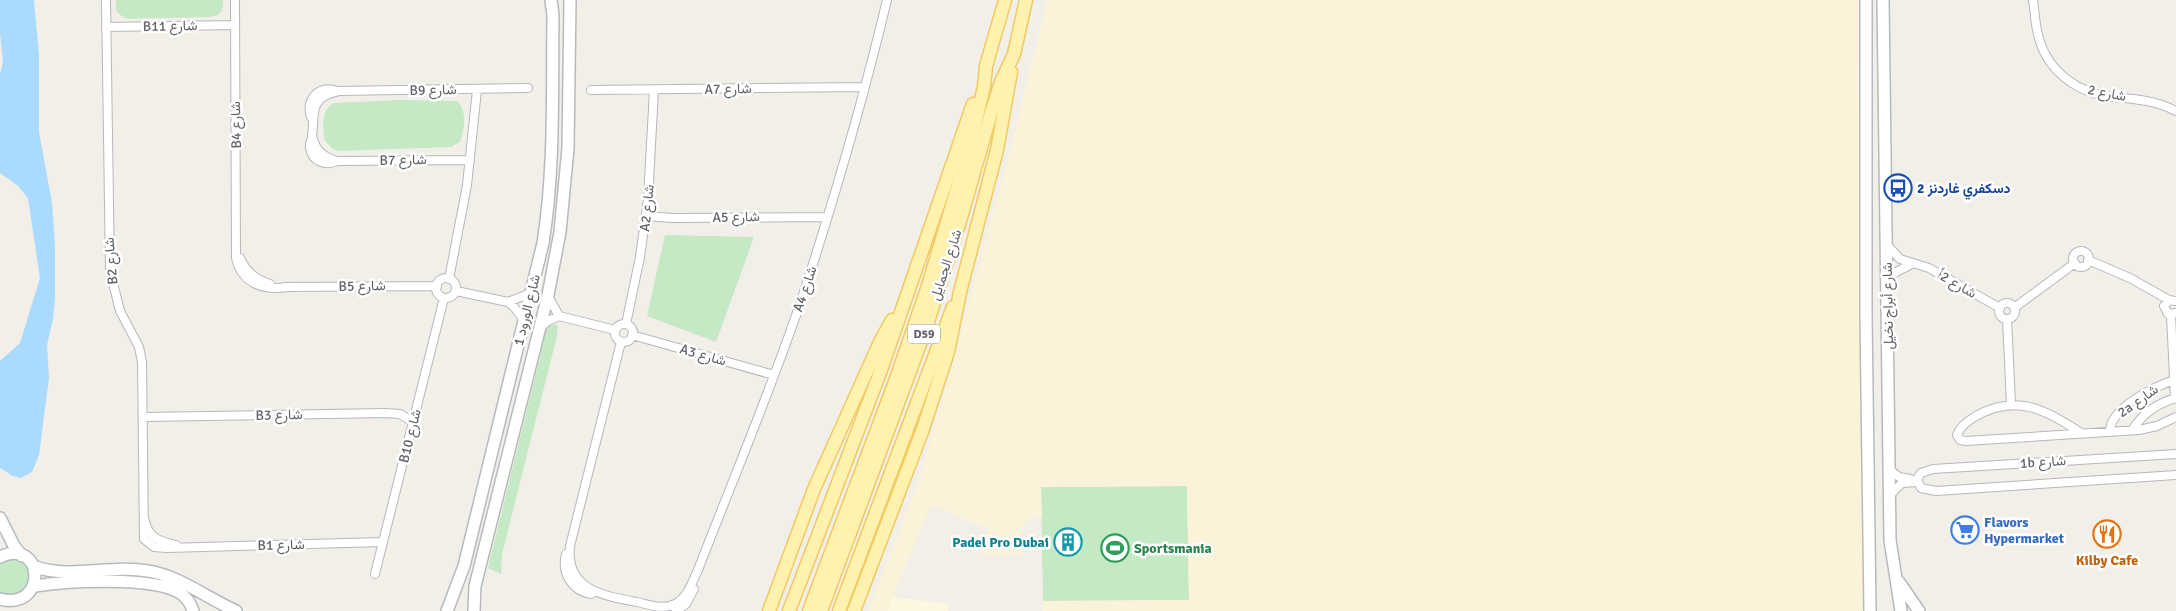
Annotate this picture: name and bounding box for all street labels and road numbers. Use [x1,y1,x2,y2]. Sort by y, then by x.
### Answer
street label: B11 شارع [142,17,198,37]
street label: A7 شارع [704,80,752,100]
street label: B9 شارع [409,81,457,101]
street label: شارع 2 [2086,81,2128,107]
street label: B4 شارع [227,101,247,149]
street label: B7 شارع [379,151,427,171]
street label: A2 شارع [636,184,660,233]
street label: A5 شارع [712,208,760,228]
street label: شارع الجمايل [926,227,967,303]
street label: B2 شارع [100,237,124,285]
street label: شارع أبراج نخيل [1879,262,1899,350]
street label: A4 شارع [789,264,823,315]
street label: شارع 2أ [1934,266,1979,304]
street label: شارع الورود 1 [510,273,546,348]
street label: B5 شارع [338,277,386,297]
road number: D59 [908,324,940,344]
street label: A3 شارع [677,340,728,372]
street label: 2a شارع [2114,381,2163,423]
street label: B3 شارع [255,406,303,426]
street label: B10 شارع [395,407,427,465]
street label: 1b شارع [2019,452,2067,474]
street label: B1 شارع [257,536,305,556]

